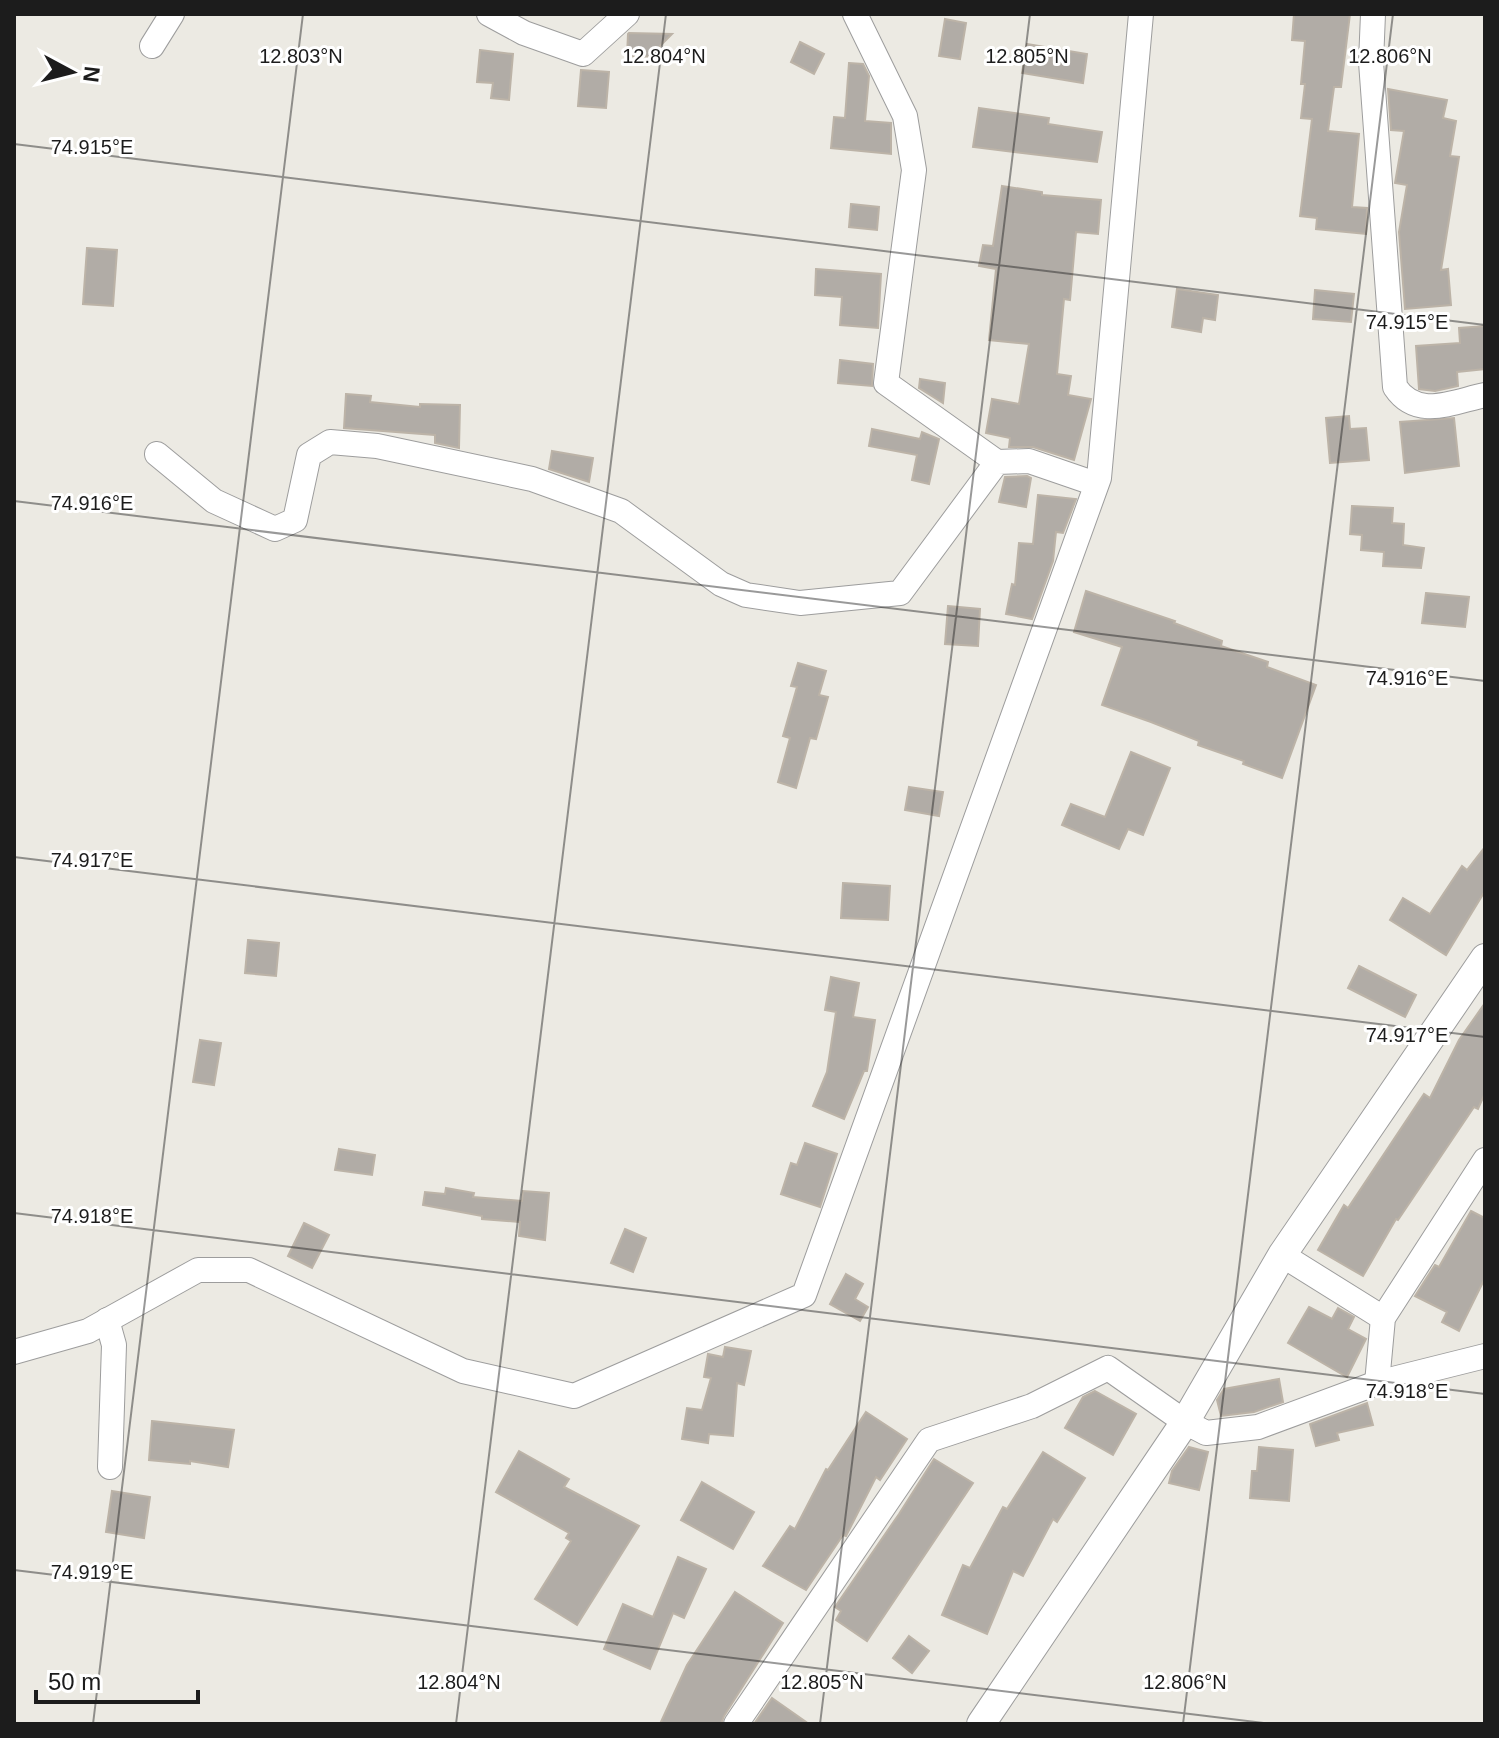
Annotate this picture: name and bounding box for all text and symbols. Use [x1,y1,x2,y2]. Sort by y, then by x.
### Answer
north arrow [32,32,112,112]
text: 12.803°N [259,45,343,67]
text: 12.804°N [622,45,706,67]
text: 12.805°N [985,45,1069,67]
text: 12.806°N [1348,45,1432,67]
text: N [78,65,105,84]
text: 74.915°E [51,136,133,158]
text: 74.915°E [1366,311,1448,333]
text: 74.916°E [51,492,133,514]
text: 74.916°E [1366,667,1448,689]
text: 74.917°E [51,849,133,871]
text: 74.917°E [1366,1024,1448,1046]
text: 74.918°E [51,1205,133,1227]
text: 74.918°E [1366,1380,1448,1402]
text: 74.919°E [51,1561,133,1583]
scale bar [36,1654,198,1704]
text: 50 m [48,1668,101,1695]
text: 12.804°N [417,1671,501,1693]
text: 12.805°N [780,1671,864,1693]
text: 12.806°N [1143,1671,1227,1693]

